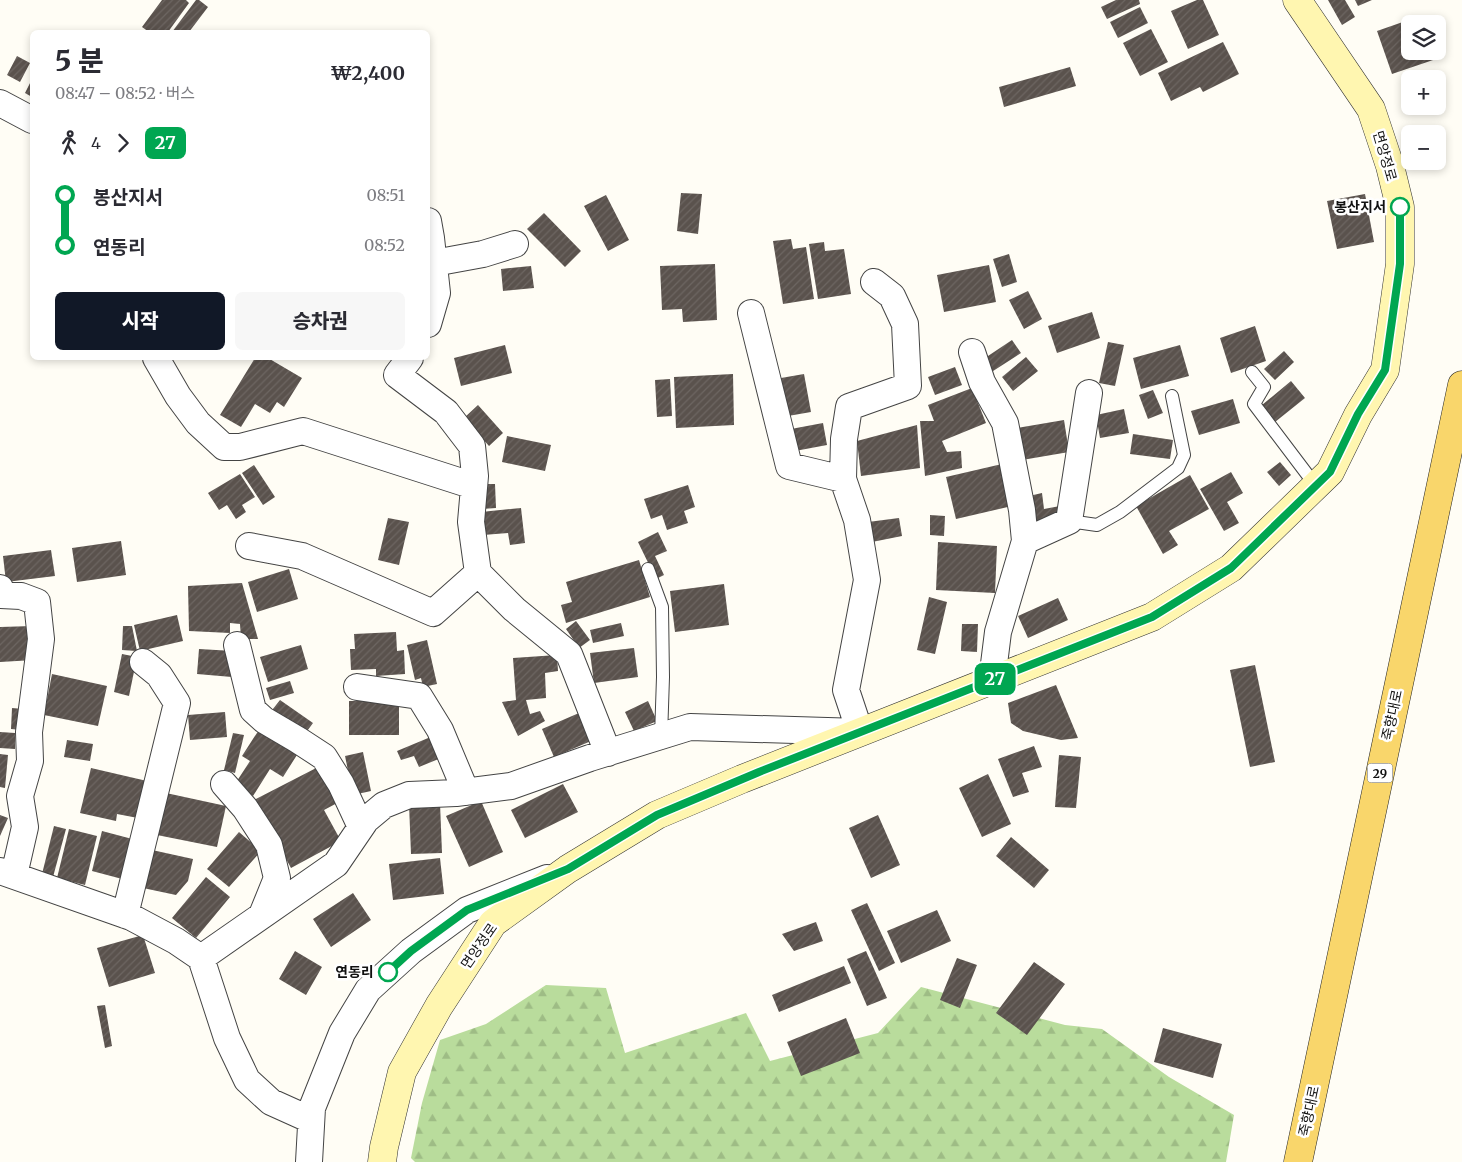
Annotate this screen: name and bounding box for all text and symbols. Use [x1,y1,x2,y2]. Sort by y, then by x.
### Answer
map controls [1401,15,1446,170]
button: layers [1401,15,1446,60]
text: 5 분 [55,43,104,79]
text: ₩2,400 [331,61,405,85]
button: + [1401,70,1446,115]
text: 08:47 – 08:52 · 버스 [55,83,195,103]
button: − [1401,125,1446,170]
icon: walk [55,129,83,157]
icon: forward [109,129,137,157]
street label: 면앙정로 [1369,129,1401,183]
text: 27 [155,131,176,154]
text: 4 [91,133,101,153]
text: 봉산지서 [93,185,163,209]
text: 08:51 [366,185,405,205]
marker: 봉산지서 [1390,197,1410,217]
place label: 봉산지서 [1334,198,1386,216]
text: 연동리 [93,235,145,259]
text: 08:52 [364,235,405,255]
button: 시작 [55,292,225,350]
button: 승차권 [235,292,405,350]
line badge: 27 [972,663,1018,695]
text: 27 [985,667,1005,690]
street label: 죽향대로 [1378,688,1406,742]
road number: 29 [1368,764,1392,782]
street label: 면앙정로 [457,920,501,972]
marker: 연동리 [378,962,398,982]
place label: 연동리 [335,963,374,981]
street label: 죽향대로 [1295,1084,1323,1138]

